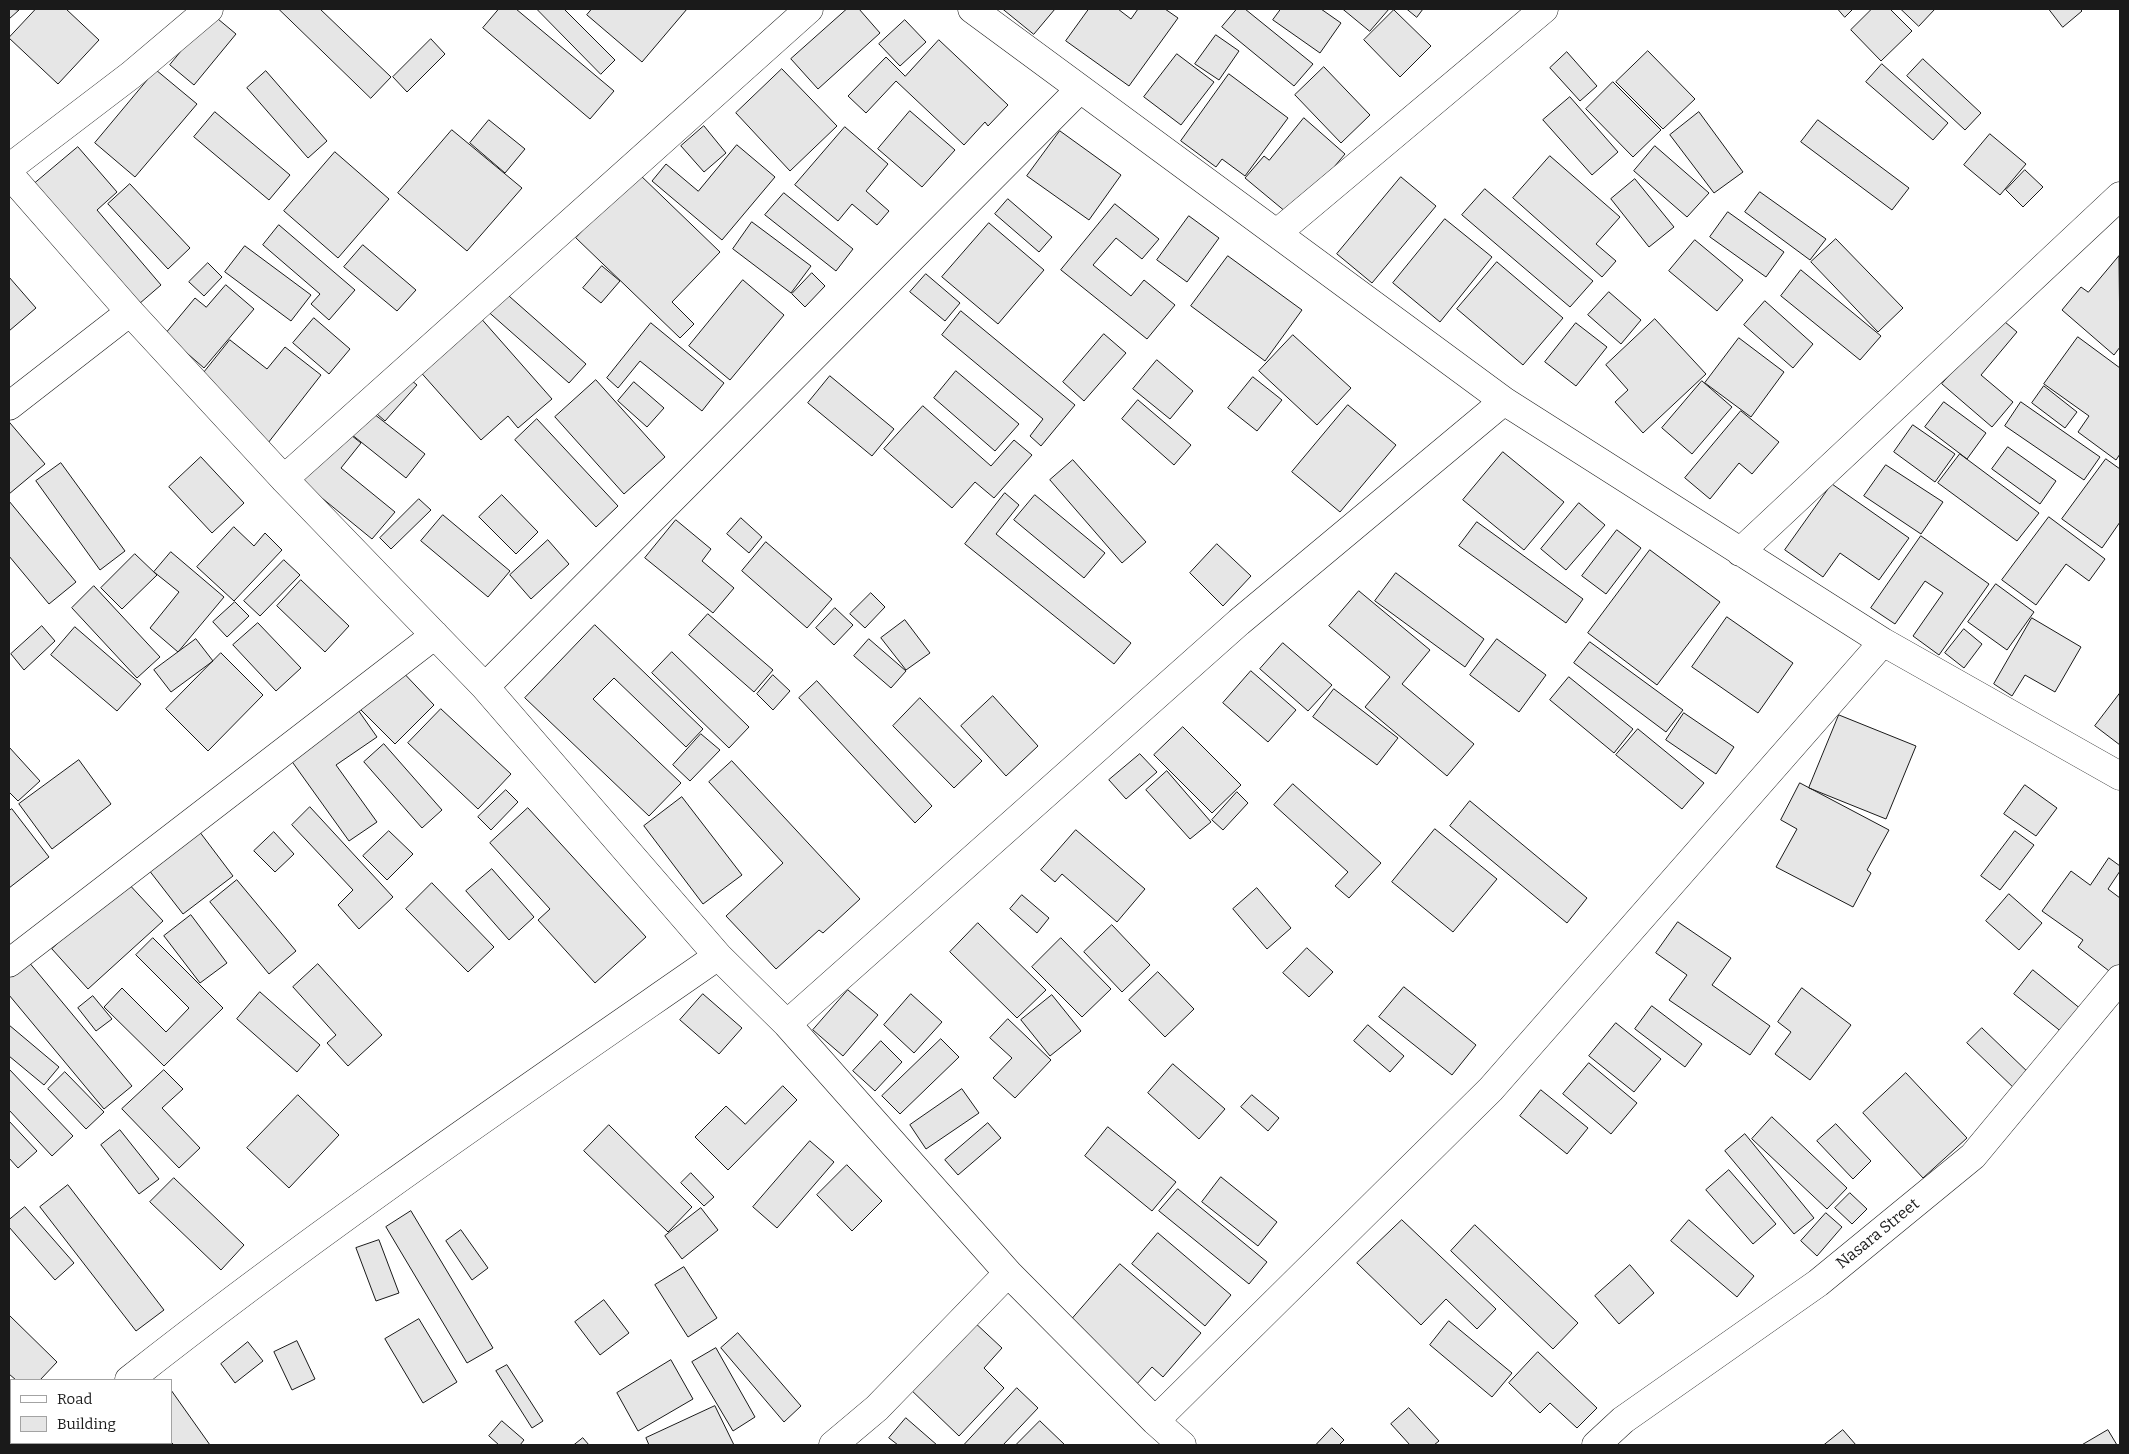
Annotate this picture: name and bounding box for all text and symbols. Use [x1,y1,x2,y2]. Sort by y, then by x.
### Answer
street label: Nasara Street [1833,1195,1923,1273]
legend [10,1379,172,1444]
text: Road [57,1390,92,1408]
text: Building [57,1415,116,1433]

